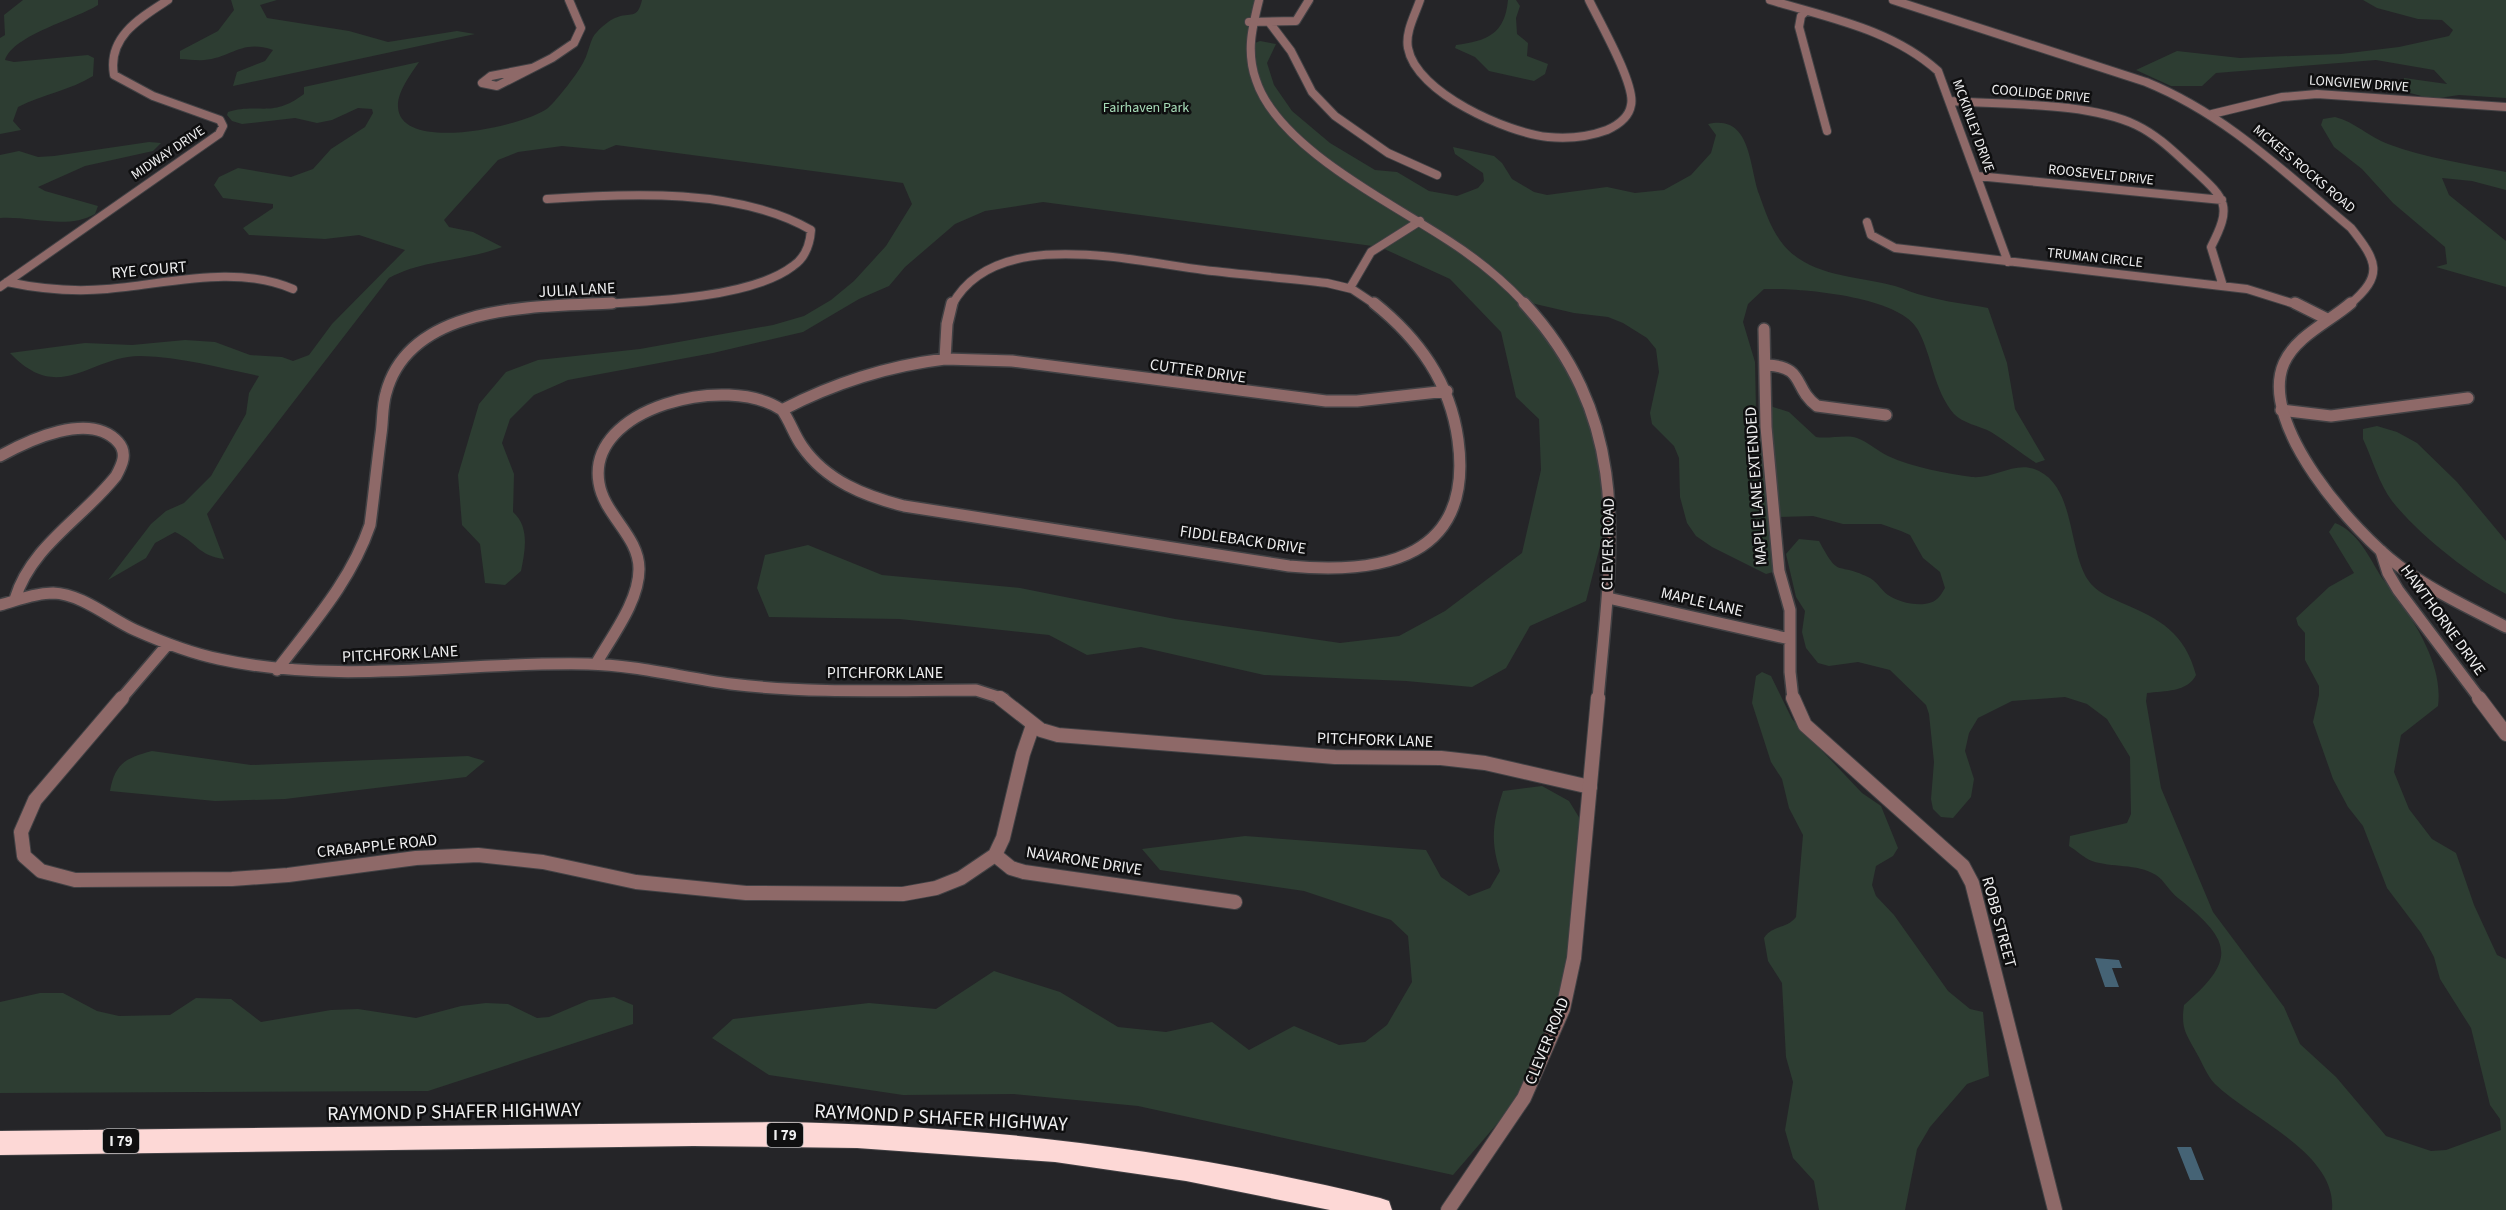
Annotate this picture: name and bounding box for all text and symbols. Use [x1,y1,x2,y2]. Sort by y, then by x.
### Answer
street label: LONGVIEW DRIVE [2308,71,2410,97]
street label: MCKINLEY DRIVE [1947,77,1999,175]
street label: COOLIDGE DRIVE [1991,80,2091,108]
park label: Fairhaven Park [1103,98,1189,118]
street label: MCKEES ROCKS ROAD [2248,120,2360,218]
street label: MIDWAY DRIVE [127,121,209,185]
street label: ROOSEVELT DRIVE [2047,160,2155,190]
street label: TRUMAN CIRCLE [2046,243,2144,273]
street label: RYE COURT [110,256,188,284]
street label: JULIA LANE [538,277,616,303]
street label: CUTTER DRIVE [1148,353,1248,389]
street label: MAPLE LANE EXTENDED [1739,406,1773,566]
street label: CLEVER ROAD [1596,497,1620,590]
street label: FIDDLEBACK DRIVE [1178,520,1308,560]
street label: HAWTHORNE DRIVE [2395,560,2491,680]
street label: MAPLE LANE [1659,582,1745,622]
street label: PITCHFORK LANE [341,640,459,668]
street label: PITCHFORK LANE [827,662,943,684]
street label: PITCHFORK LANE [1317,727,1433,753]
street label: CRABAPPLE ROAD [316,829,438,863]
street label: NAVARONE DRIVE [1024,841,1144,881]
street label: ROBB STREET [1976,874,2022,970]
street label: CLEVER ROAD [1519,994,1575,1088]
street label: RAYMOND P SHAFER HIGHWAY [327,1096,582,1128]
street label: RAYMOND P SHAFER HIGHWAY [814,1097,1069,1139]
road number: I 79 [767,1123,803,1147]
road number: I 79 [103,1129,139,1153]

